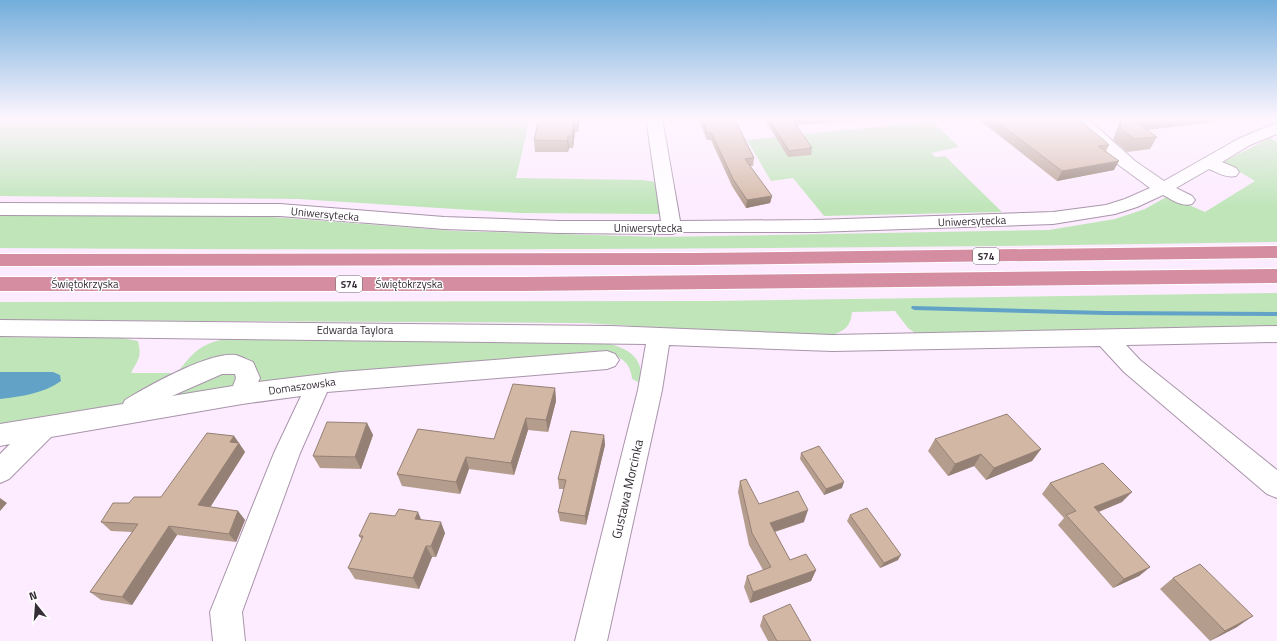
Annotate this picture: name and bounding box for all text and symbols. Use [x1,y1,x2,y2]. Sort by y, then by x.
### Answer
street label: Uniwersytecka [290,203,360,225]
street label: Uniwersytecka [938,212,1007,230]
street label: Uniwersytecka [614,220,683,236]
road number: S74 [973,248,999,264]
street label: Świętokrzyska [51,276,119,292]
road number: S74 [336,276,362,292]
street label: Świętokrzyska [375,276,443,292]
street label: Edwarda Taylora [317,322,394,338]
street label: Domaszowska [267,373,337,399]
street label: Gustawa Morcinka [606,437,648,541]
north arrow [16,585,56,625]
text: N [27,587,39,604]

